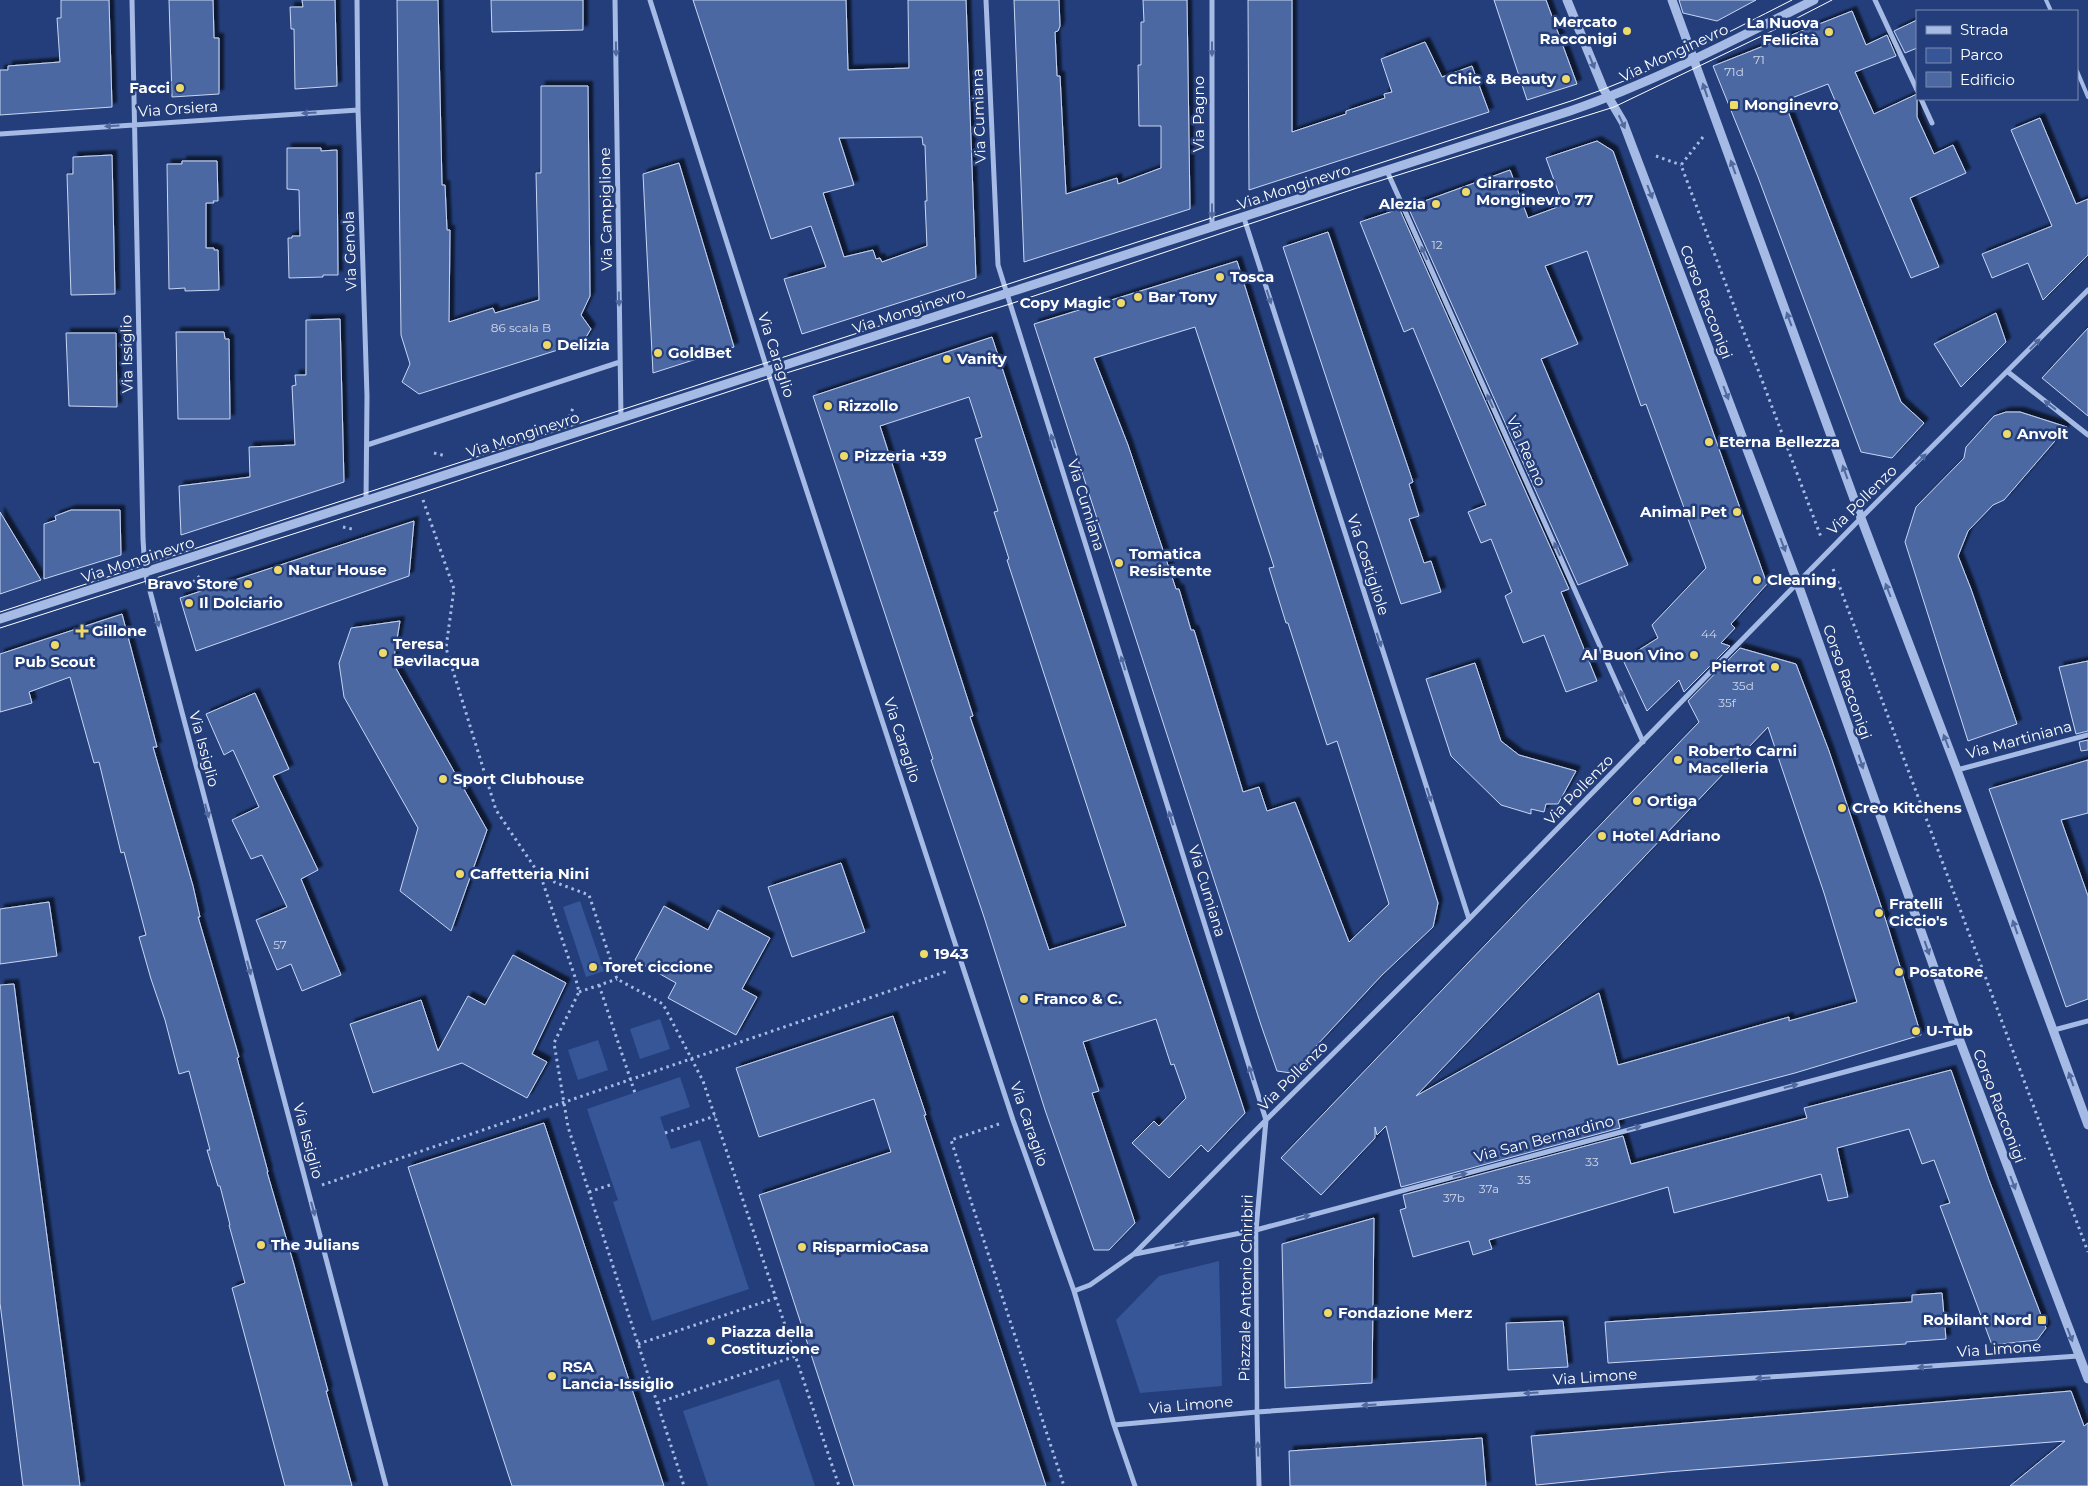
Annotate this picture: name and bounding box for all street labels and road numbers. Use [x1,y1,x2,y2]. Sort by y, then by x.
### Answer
street label: Via Monginevro [1616,19,1731,86]
street label: Via Cumiana [967,68,990,164]
street label: Via Pagno [1189,76,1208,152]
street label: Via Orsiera [137,96,219,121]
street label: Via Campiglione [595,147,616,271]
street label: Via Monginevro [1235,159,1353,214]
street label: Via Genola [339,211,360,291]
street label: Corso Racconigi [1676,242,1737,361]
street label: Via Monginevro [850,283,968,338]
street label: Via Caraglio [754,310,799,400]
street label: Via Issiglio [116,315,137,393]
street label: Via Monginevro [464,407,582,462]
street label: Via Reano [1503,413,1550,489]
street label: Via Cumiana [1063,457,1109,553]
street label: Via Pollenzo [1823,461,1901,539]
street label: Via Costigliole [1343,512,1394,618]
street label: Via Monginevro [79,532,197,587]
street label: Corso Racconigi [1819,622,1876,742]
street label: Via Caraglio [880,695,925,785]
street label: Via Issiglio [185,709,224,789]
street label: Via Martiniana [1964,716,2074,763]
street label: Via Pollenzo [1540,750,1617,829]
street label: Via Cumiana [1184,843,1230,939]
street label: Via Pollenzo [1254,1037,1332,1115]
street label: Corso Racconigi [1969,1046,2030,1165]
street label: Via Caraglio [1006,1079,1053,1169]
street label: Via Issiglio [289,1101,328,1181]
street label: Via San Bernardino [1472,1111,1616,1166]
street label: Piazzale Antonio Chiribiri [1234,1194,1257,1382]
street label: Via Limone [1956,1336,2042,1361]
street label: Via Limone [1552,1364,1638,1389]
street label: Via Limone [1148,1391,1234,1418]

